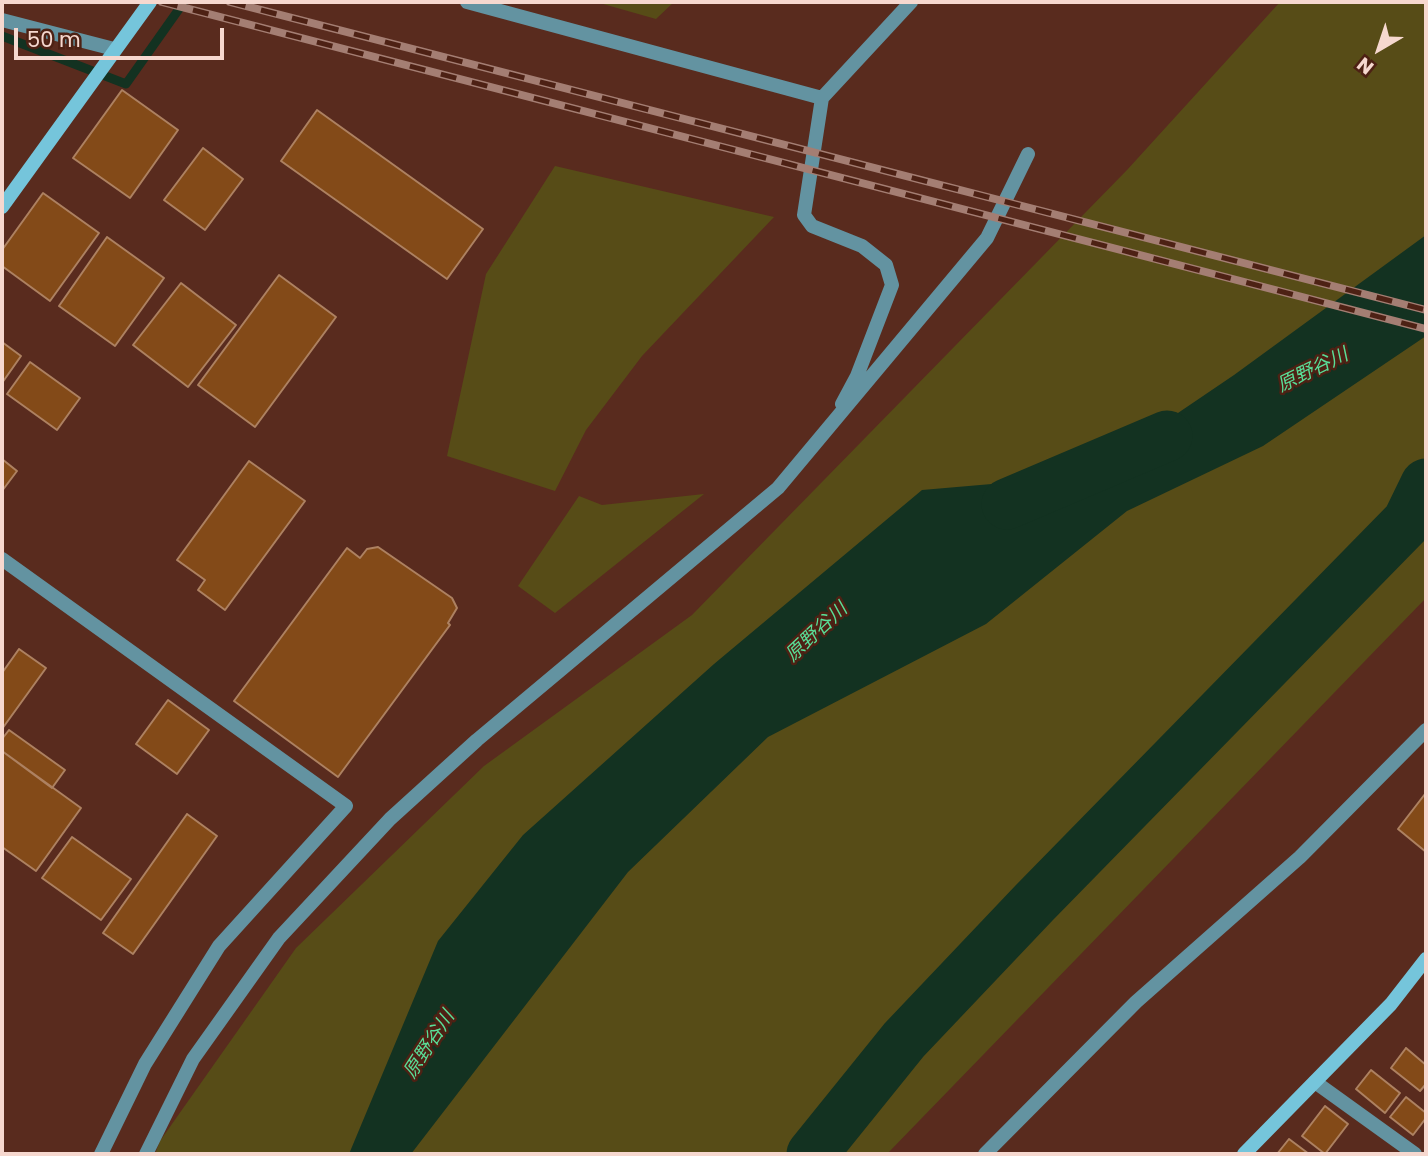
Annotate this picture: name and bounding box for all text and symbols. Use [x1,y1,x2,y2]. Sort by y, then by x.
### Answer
scale bar [18,14,228,58]
north arrow [1344,14,1414,84]
text: 50 m [27,25,81,54]
text: N [1351,51,1380,81]
water label: 原野谷川 [1274,344,1352,398]
water label: 原野谷川 [781,599,853,667]
water label: 原野谷川 [400,1007,460,1083]

